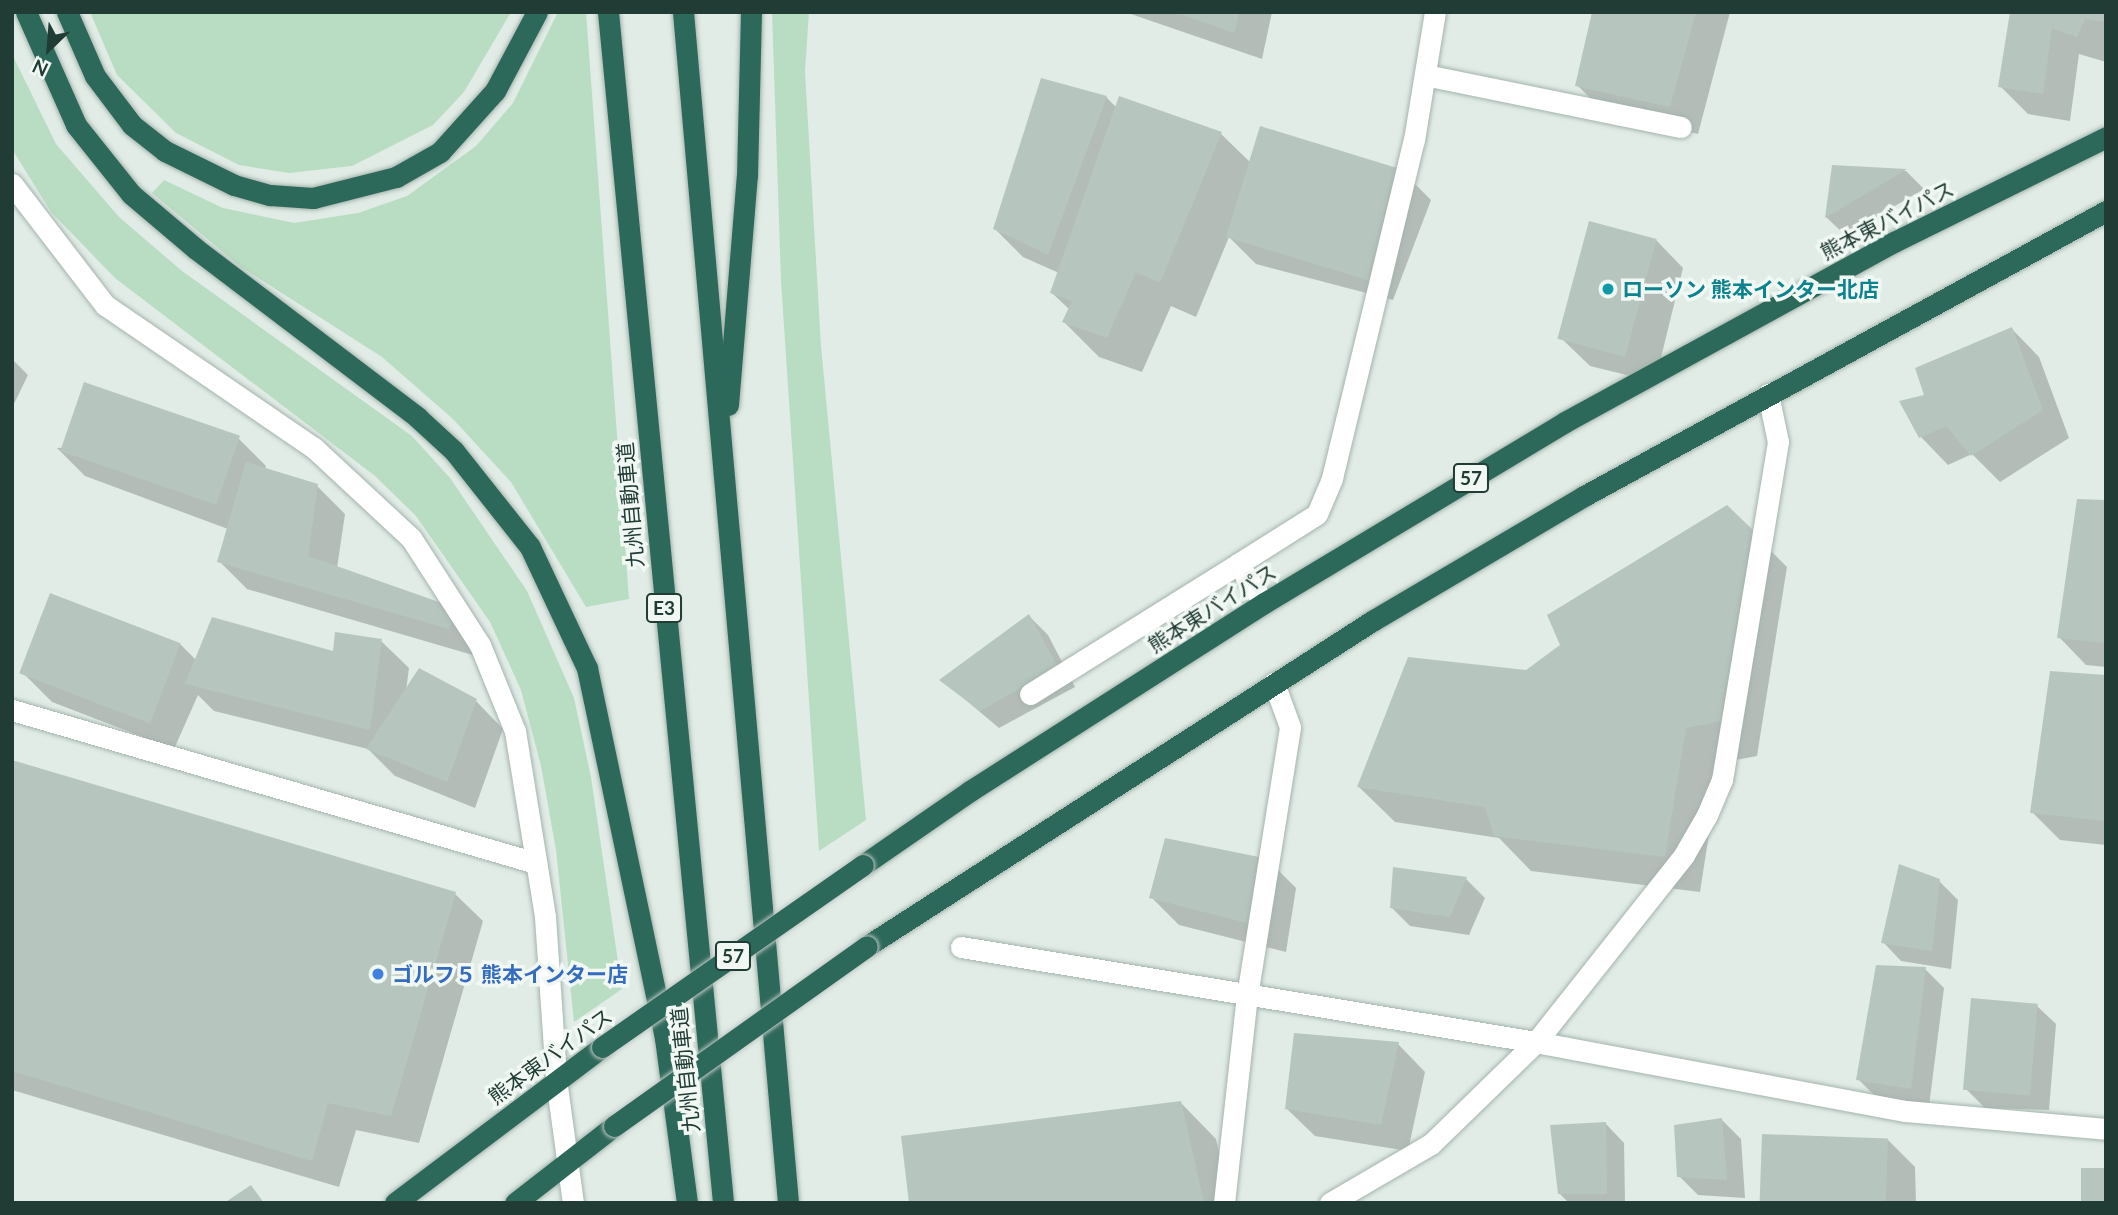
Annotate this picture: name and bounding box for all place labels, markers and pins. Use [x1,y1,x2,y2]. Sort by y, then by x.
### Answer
place label: ローソン 熊本インター北店 [1622,276,1879,302]
marker: ローソン 熊本インター北店 [1600,281,1616,297]
place label: ゴルフ５ 熊本インター店 [392,961,628,987]
marker: ゴルフ５ 熊本インター店 [370,966,386,982]

